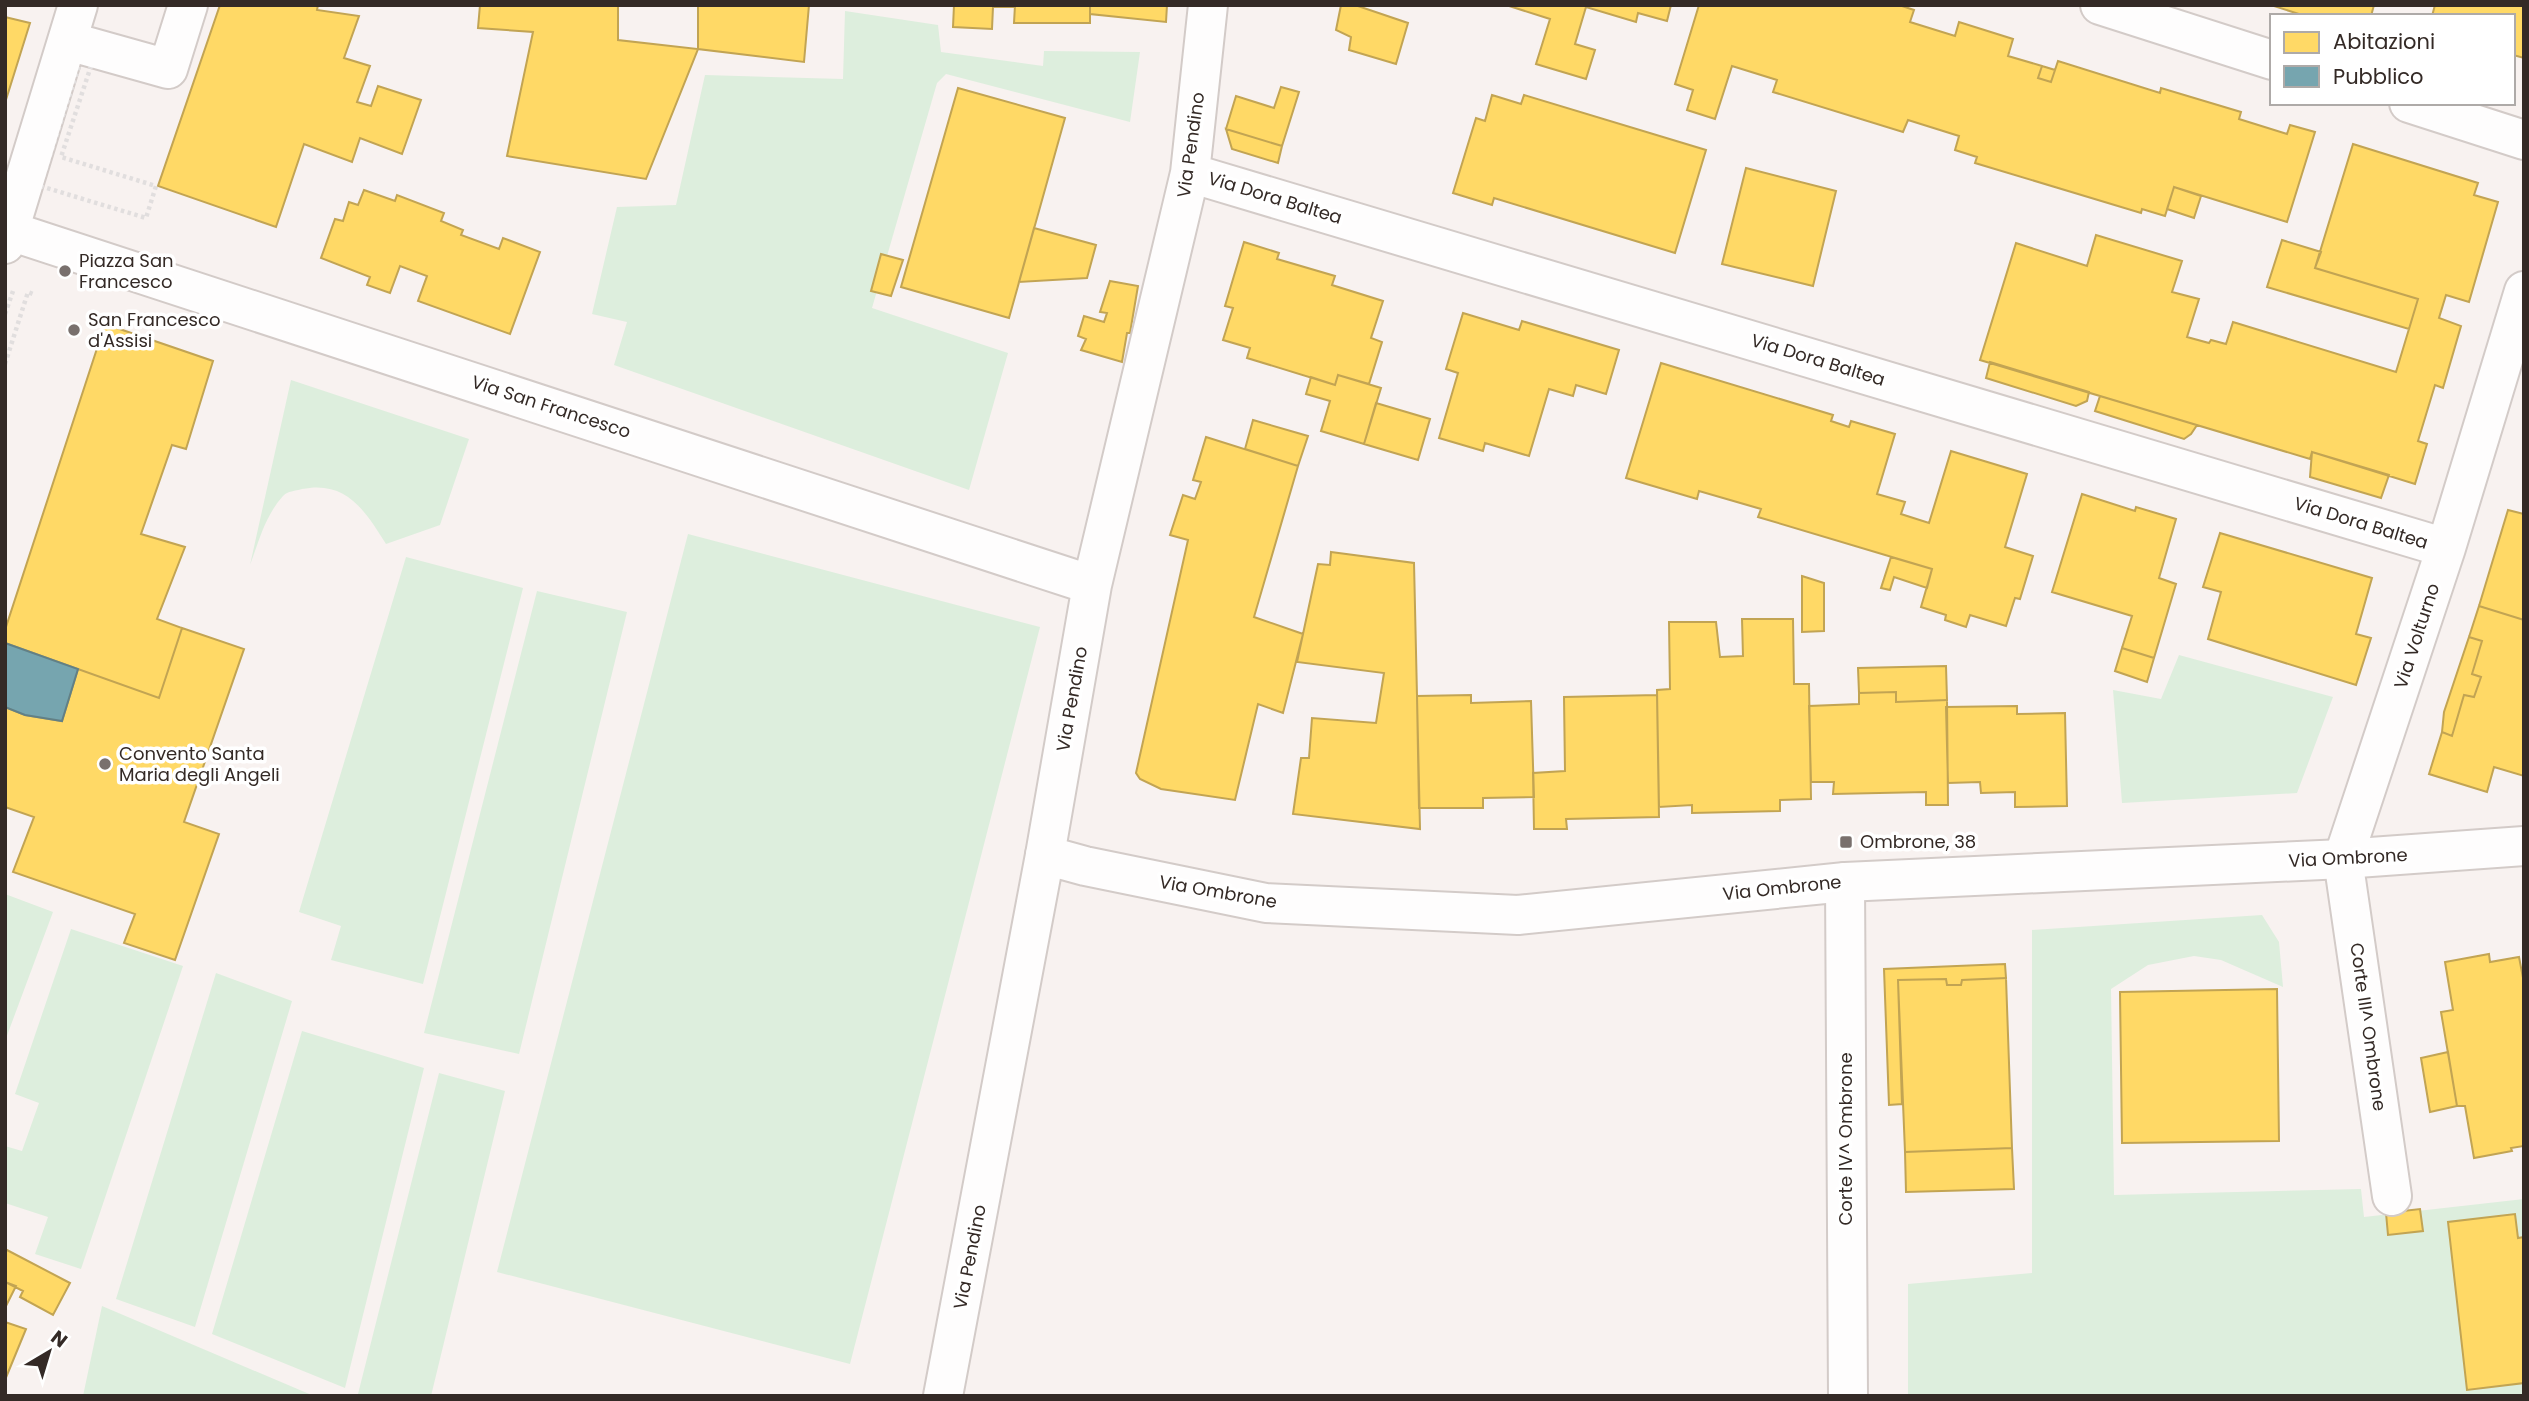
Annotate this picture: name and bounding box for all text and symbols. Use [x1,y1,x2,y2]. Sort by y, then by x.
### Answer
legend [2270,14,2515,105]
text: Abitazioni [2333,27,2435,56]
text: Pubblico [2333,62,2424,91]
street label: Via Pendino [1171,91,1210,199]
street label: Via Dora Baltea [1205,165,1345,230]
place label: Piazza San Francesco [79,248,174,294]
marker: Piazza San Francesco [57,263,73,279]
place label: San Francesco d'Assisi [88,307,220,353]
marker: San Francesco d'Assisi [66,322,82,338]
street label: Via Dora Baltea [1748,327,1888,392]
street label: Via San Francesco [468,369,634,444]
street label: Via Dora Baltea [2291,490,2431,555]
street label: Via Volturno [2388,580,2445,692]
street label: Via Pendino [1050,644,1093,753]
place label: Convento Santa Maria degli Angeli [119,741,280,787]
marker: Convento Santa Maria degli Angeli [97,756,113,772]
place label: Ombrone, 38 [1860,829,1976,854]
marker: Ombrone, 38 [1838,834,1854,850]
street label: Via Ombrone [2288,842,2408,873]
street label: Via Ombrone [1157,869,1279,914]
street label: Via Ombrone [1721,869,1843,906]
street label: Corte III^ Ombrone [2344,941,2393,1113]
street label: Corte IV^ Ombrone [1833,1052,1858,1226]
street label: Via Pendino [947,1202,992,1311]
north arrow [14,1317,84,1387]
text: N [45,1324,73,1354]

